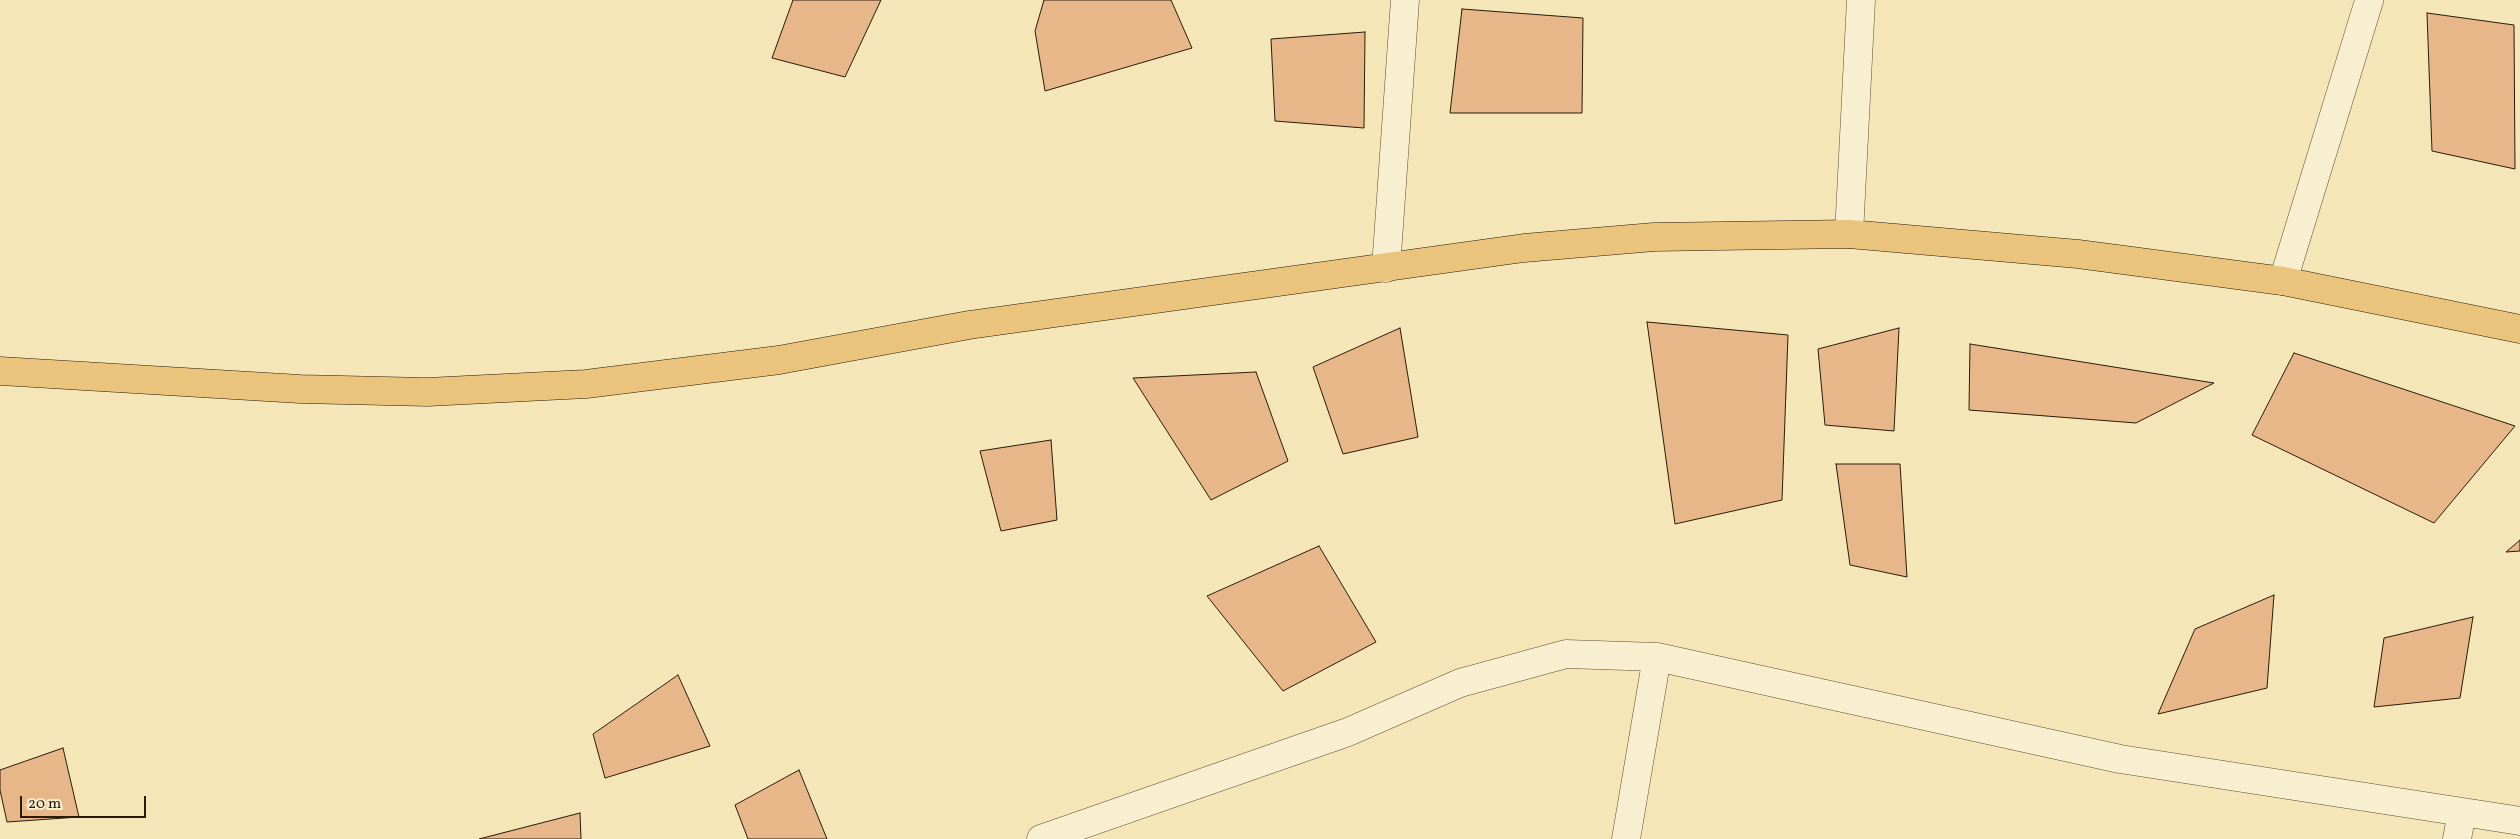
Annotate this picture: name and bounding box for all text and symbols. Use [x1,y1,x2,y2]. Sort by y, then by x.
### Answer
scale bar [22,786,149,818]
text: 20 m [28,794,61,815]

